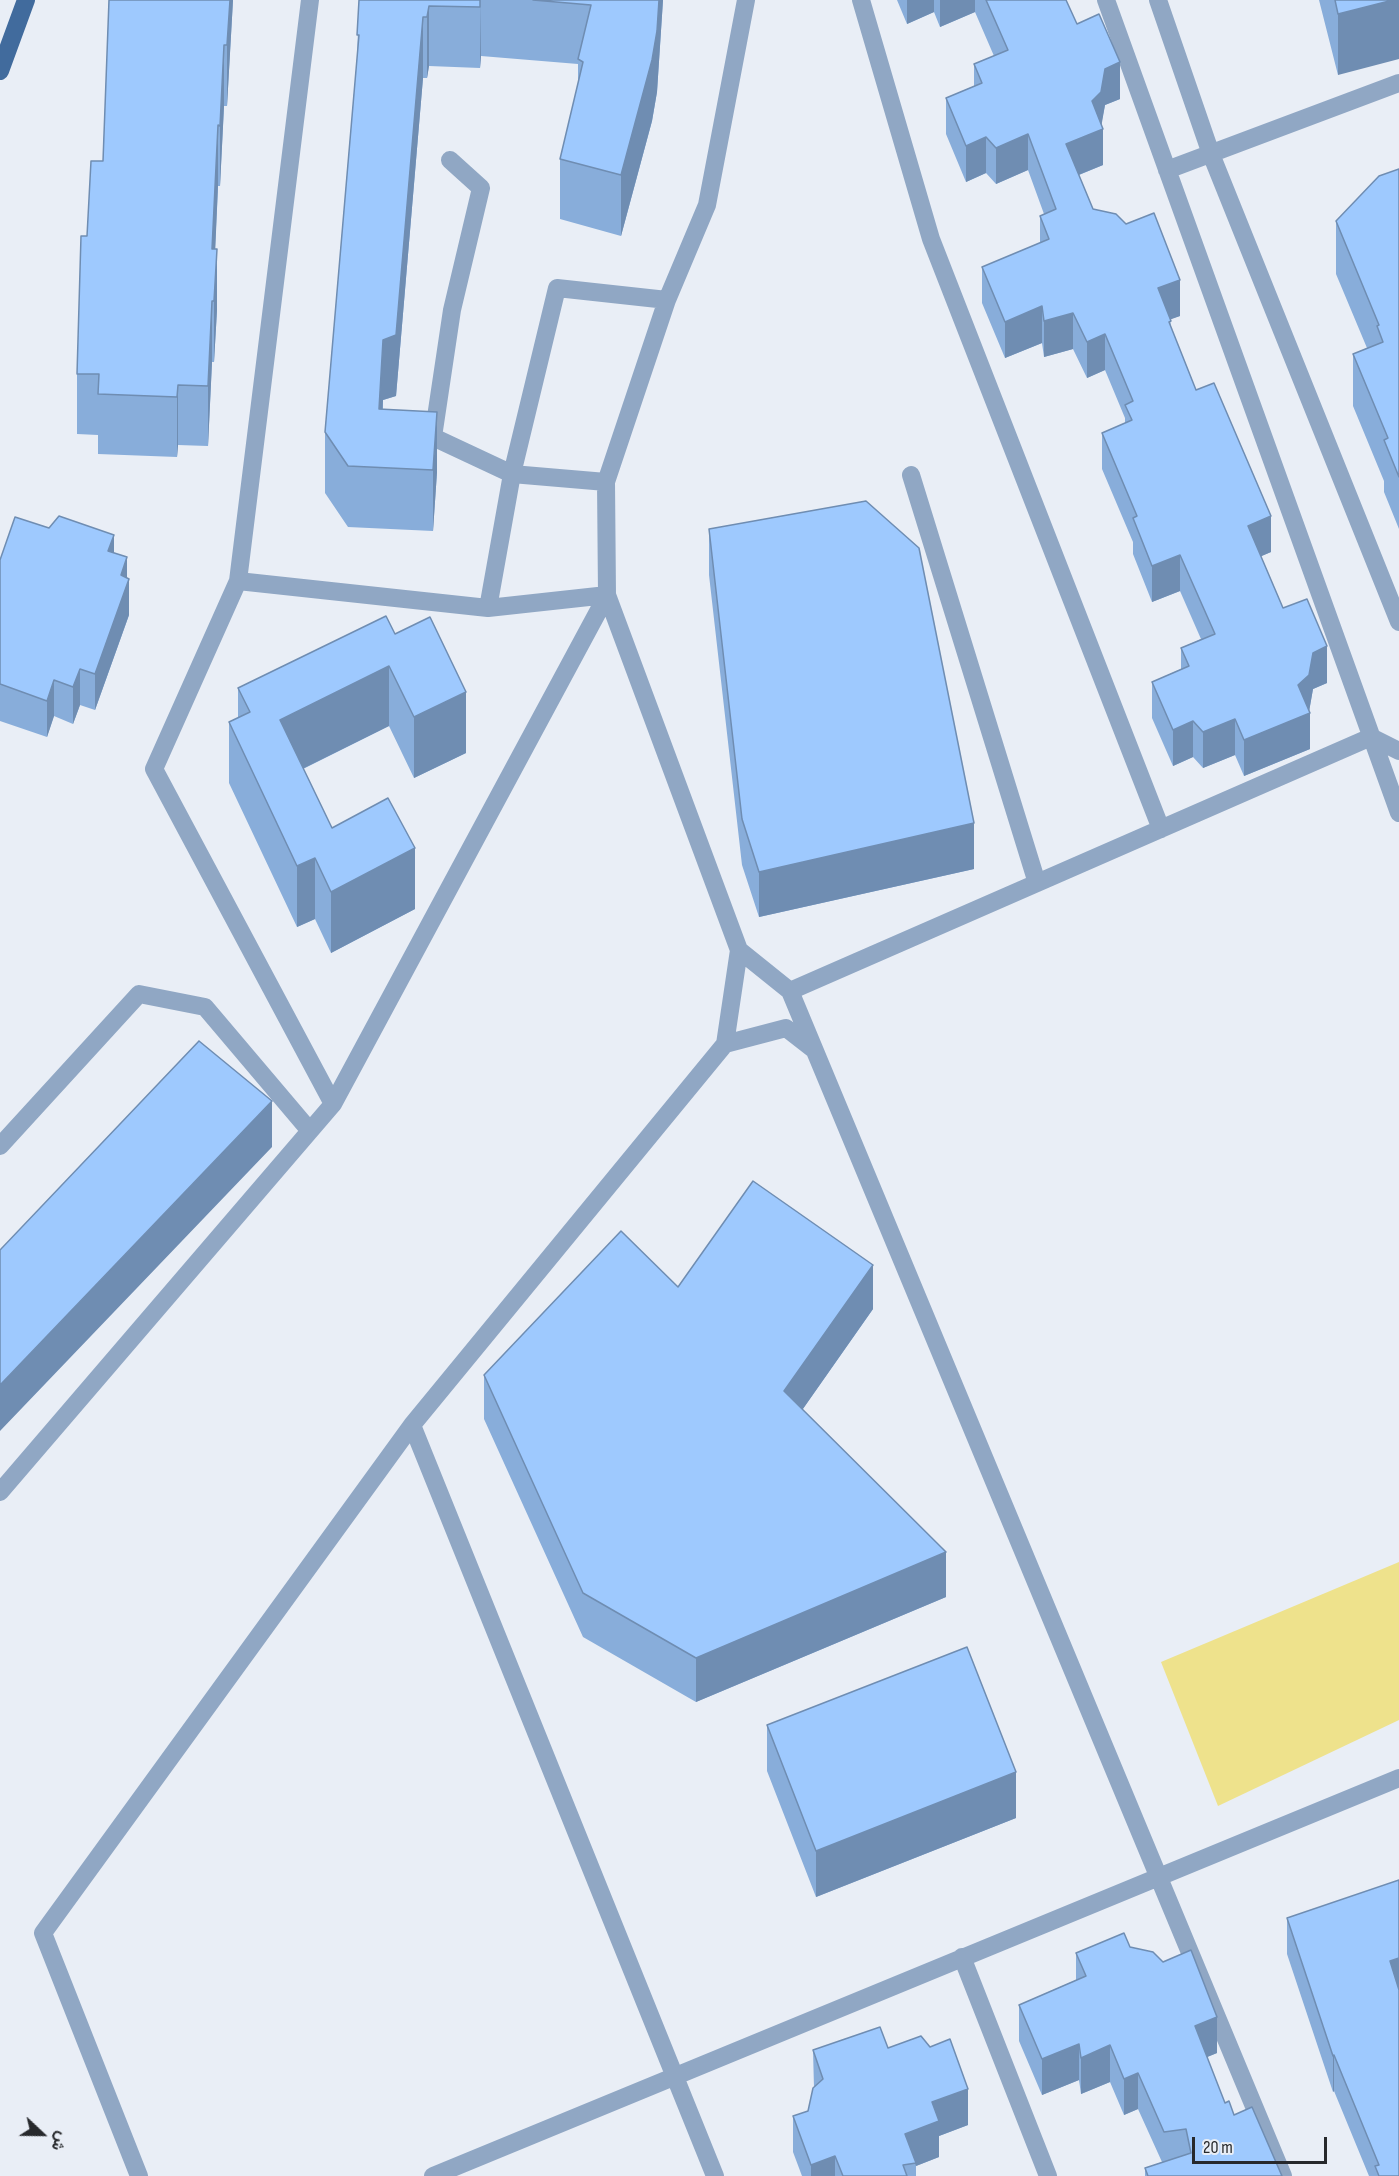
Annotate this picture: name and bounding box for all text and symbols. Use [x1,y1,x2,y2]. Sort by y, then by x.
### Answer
north arrow [12,2104,72,2164]
scale bar [1195,2125,1330,2163]
text: ش [47,2128,72,2153]
text: 20 m [1203,2137,1233,2158]

